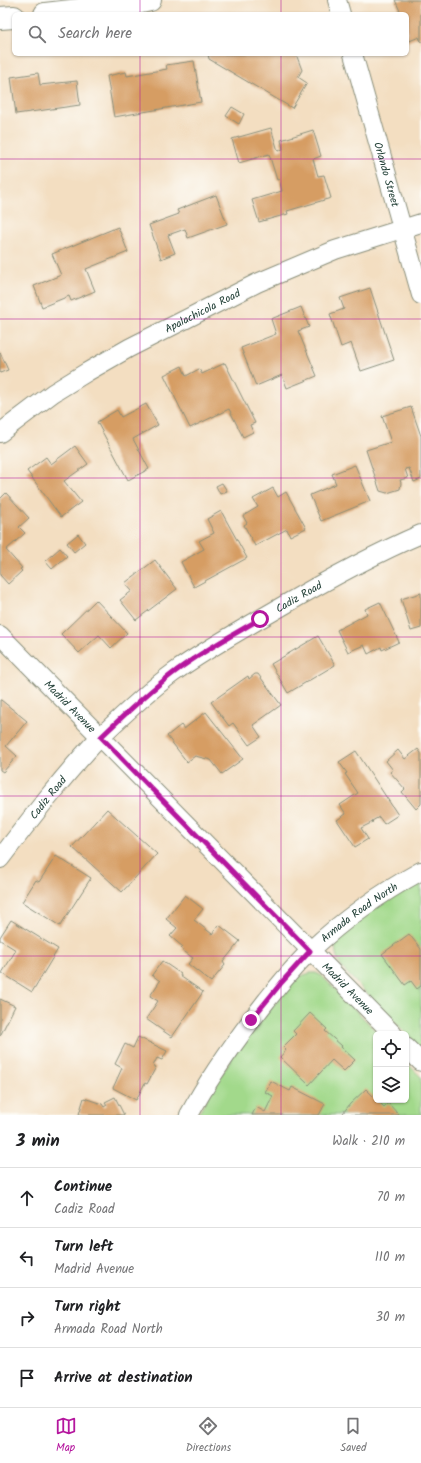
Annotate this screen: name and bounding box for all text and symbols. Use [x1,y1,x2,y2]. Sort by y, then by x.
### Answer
search box [12,12,409,56]
text: Search here [58,22,132,46]
icon: search [26,23,48,45]
street label: Orlando Street [368,140,404,210]
street label: Apalachicola Road [162,285,244,338]
street label: Cadiz Road [272,577,326,618]
route start [251,610,269,628]
street label: Madrid Avenue [39,676,100,738]
street label: Cadiz Road [26,772,72,824]
street label: Armada Road North [317,878,402,947]
street label: Madrid Avenue [317,959,378,1020]
route end [242,1011,260,1029]
map controls [373,1031,409,1103]
button: locate [373,1031,409,1067]
button: layers [373,1067,409,1103]
text: 3 min [16,1128,60,1155]
text: Walk · 210 m [332,1131,405,1152]
text: Continue [54,1175,112,1199]
icon: ahead [16,1187,38,1209]
text: 70 m [377,1187,405,1208]
text: Cadiz Road [54,1199,114,1220]
text: Turn left [54,1235,114,1259]
icon: left [16,1247,38,1269]
text: 110 m [375,1247,405,1268]
text: Madrid Avenue [54,1259,134,1280]
text: Turn right [54,1295,121,1319]
icon: right [16,1307,38,1329]
text: 30 m [376,1307,405,1328]
text: Armada Road North [54,1319,163,1340]
text: Arrive at destination [54,1366,193,1390]
icon: arrive [16,1367,38,1389]
tab: Map [55,1415,77,1457]
tab: Directions [186,1415,231,1457]
tab: Saved [340,1415,366,1457]

